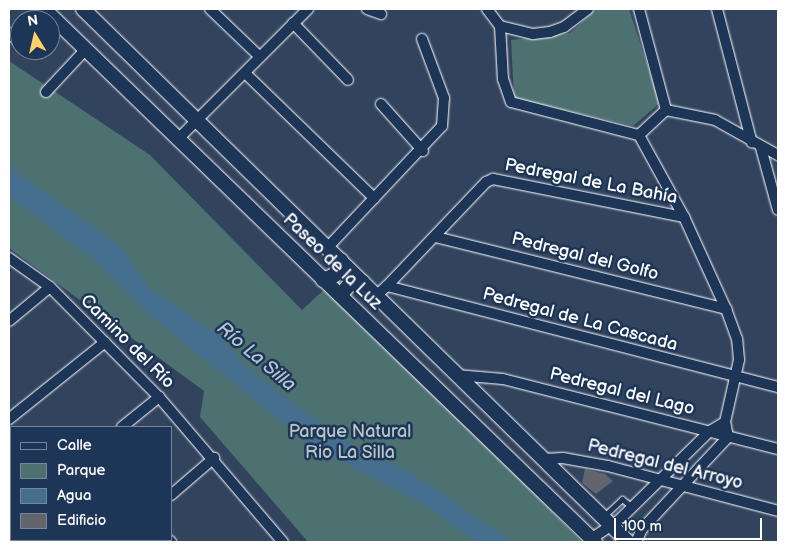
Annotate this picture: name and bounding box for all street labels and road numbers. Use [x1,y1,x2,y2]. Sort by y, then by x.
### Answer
street label: Pedregal de La Bahía [503,155,679,209]
street label: Paseo de la Luz [278,209,386,315]
street label: Pedregal del Golfo [509,228,661,286]
street label: Pedregal de La Cascada [480,284,680,356]
street label: Camino del Río [75,290,179,394]
street label: Pedregal del Lago [547,364,697,420]
street label: Pedregal del Arroyo [585,435,745,495]

